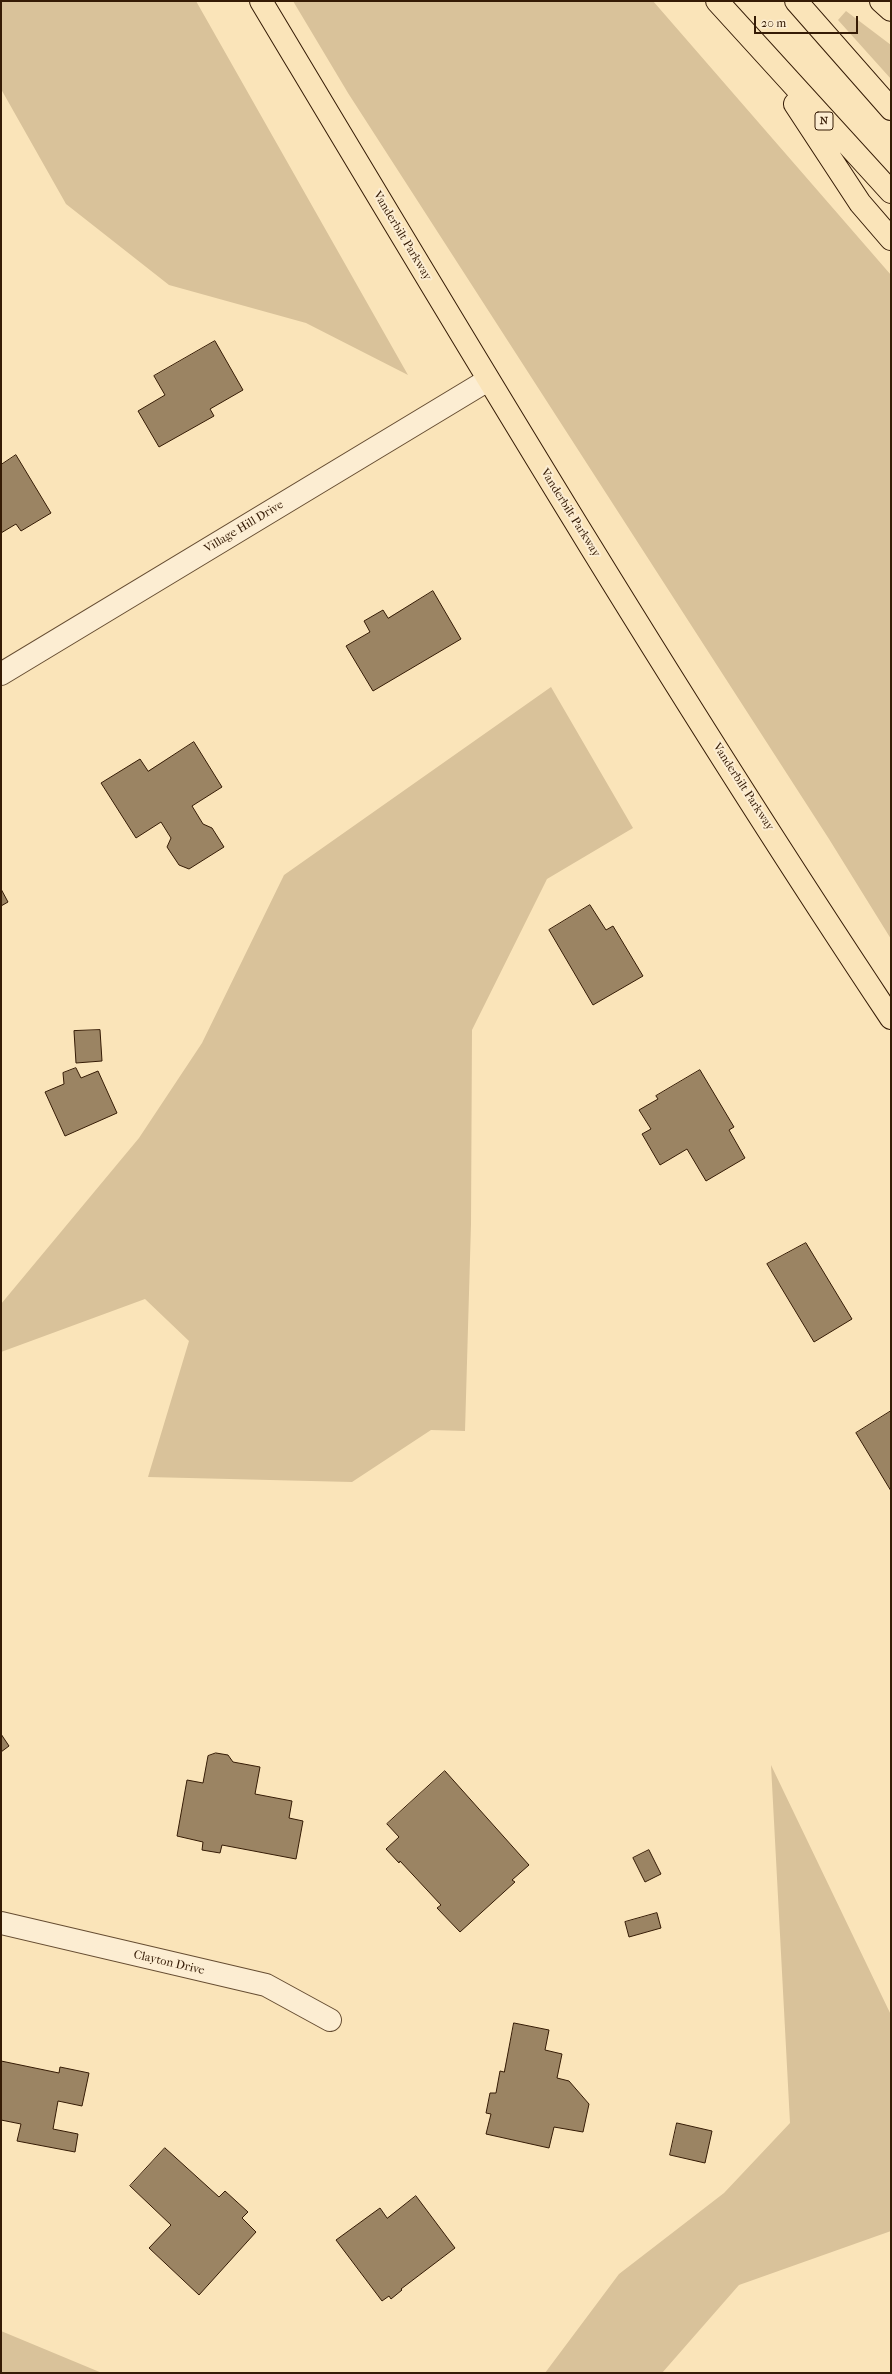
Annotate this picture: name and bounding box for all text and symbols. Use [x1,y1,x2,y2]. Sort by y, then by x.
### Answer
scale bar [756,8,860,34]
text: 20 m [761,16,786,30]
road number: N [815,112,833,130]
street label: Vanderbilt Parkway [370,189,434,283]
street label: Vanderbilt Parkway [537,466,603,560]
street label: Village Hill Drive [202,498,286,556]
street label: Vanderbilt Parkway [709,741,777,833]
street label: Clayton Drive [132,1948,206,1978]

